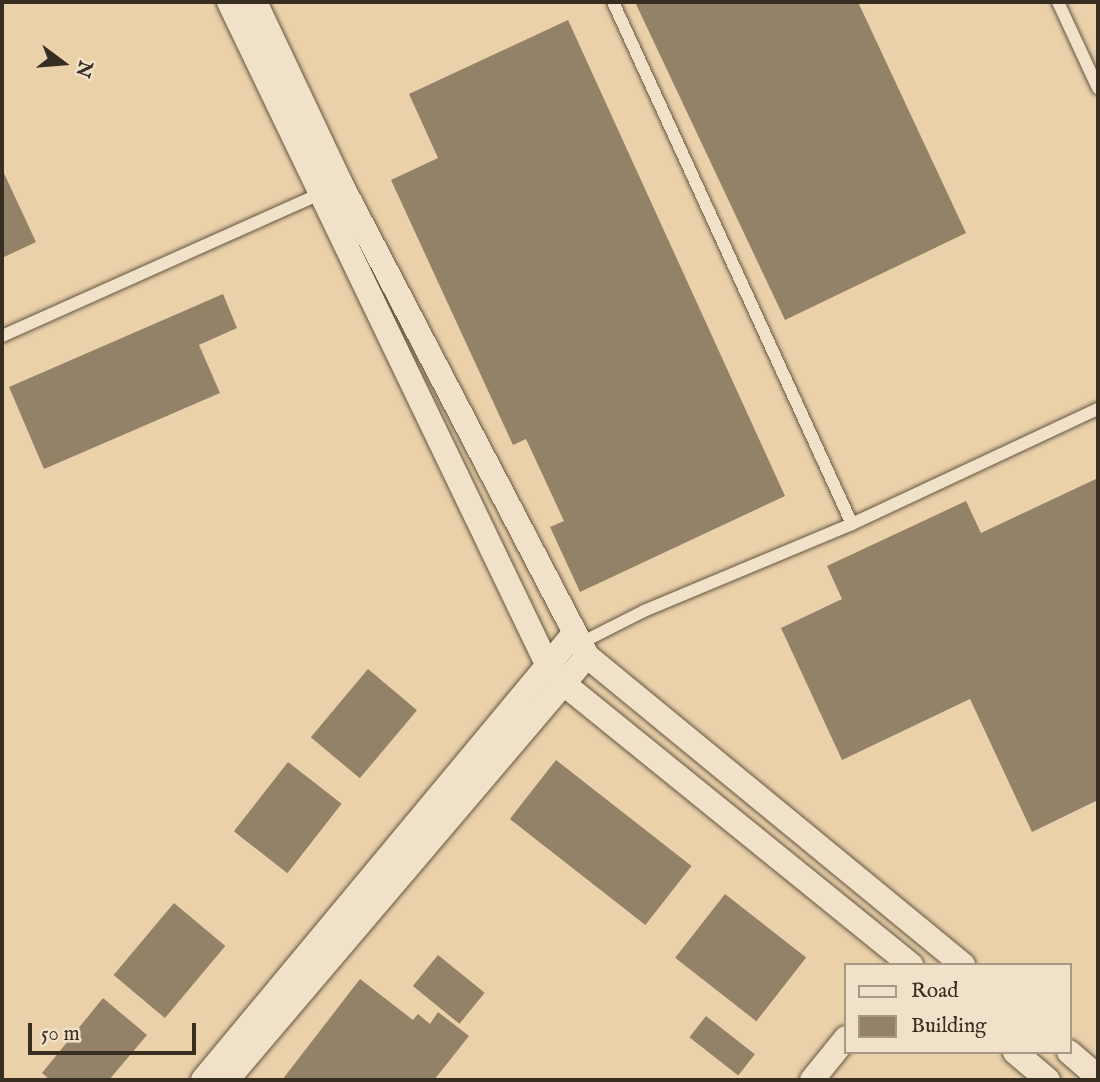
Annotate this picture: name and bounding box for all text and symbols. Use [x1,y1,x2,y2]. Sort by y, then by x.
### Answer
north arrow [28,28,98,98]
text: N [69,58,97,80]
legend [844,963,1072,1054]
text: Road [911,978,958,1005]
scale bar [32,1009,200,1052]
text: Building [911,1013,986,1040]
text: 50 m [41,1021,80,1048]

